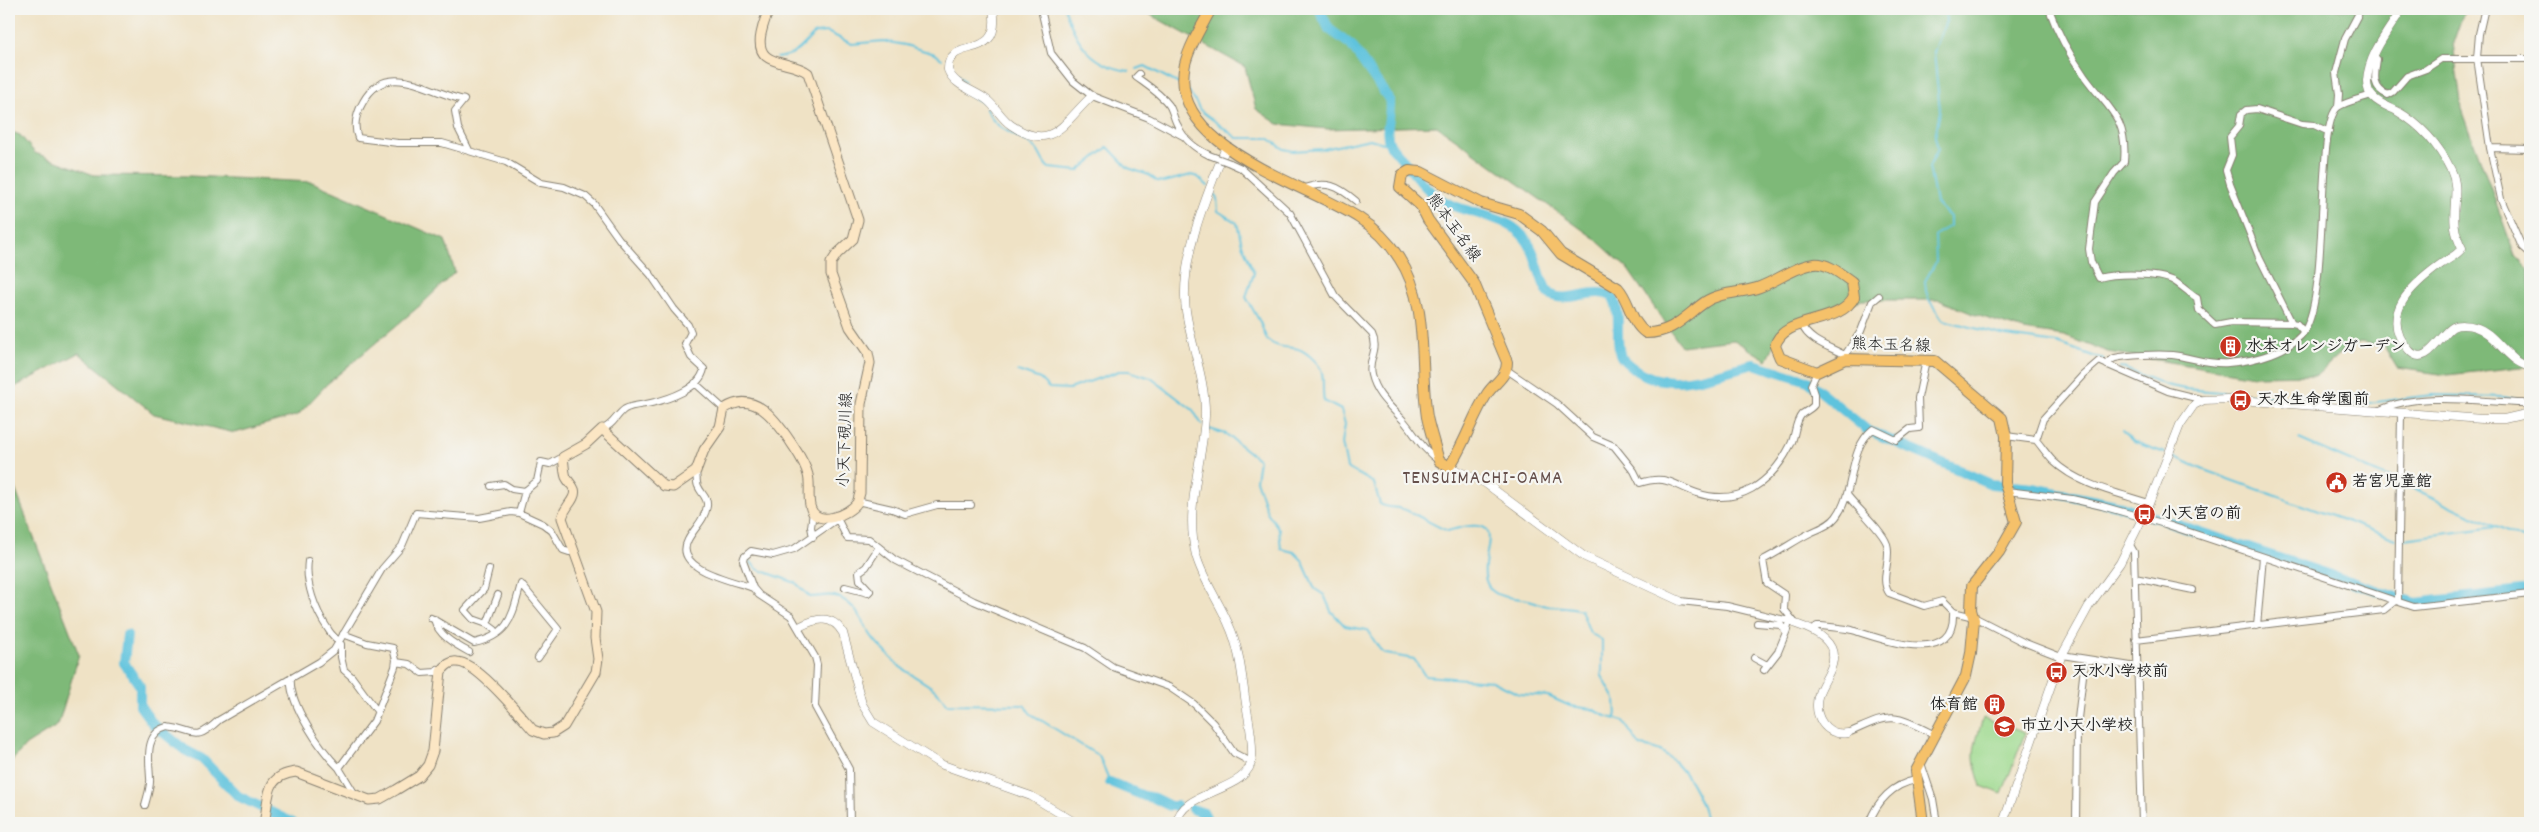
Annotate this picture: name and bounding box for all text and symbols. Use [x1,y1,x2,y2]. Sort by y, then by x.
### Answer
street label: 熊本玉名線 [1420,189,1486,267]
street label: 熊本玉名線 [1851,333,1931,359]
building icon: 水本オレンジガーデン [2218,335,2242,359]
place label: 水本オレンジガーデン [2246,336,2406,359]
bus stop icon: 天水生命学園前 [2229,388,2253,412]
place label: 天水生命学園前 [2257,389,2369,412]
street label: 小天下硯川線 [833,392,859,488]
district label: TENSUIMACHI-OAMA [1403,466,1563,493]
public building icon: 若宮児童館 [2324,470,2348,494]
place label: 若宮児童館 [2352,471,2432,494]
bus stop icon: 小天宮の前 [2133,502,2157,526]
place label: 小天宮の前 [2161,503,2241,526]
bus stop icon: 天水小学校前 [2044,660,2068,684]
place label: 天水小学校前 [2072,661,2168,684]
building icon: 体育館 [1982,693,2006,717]
place label: 体育館 [1930,694,1978,717]
school or university icon: 市立小天小学校 [1993,714,2017,738]
place label: 市立小天小学校 [2021,715,2133,738]

